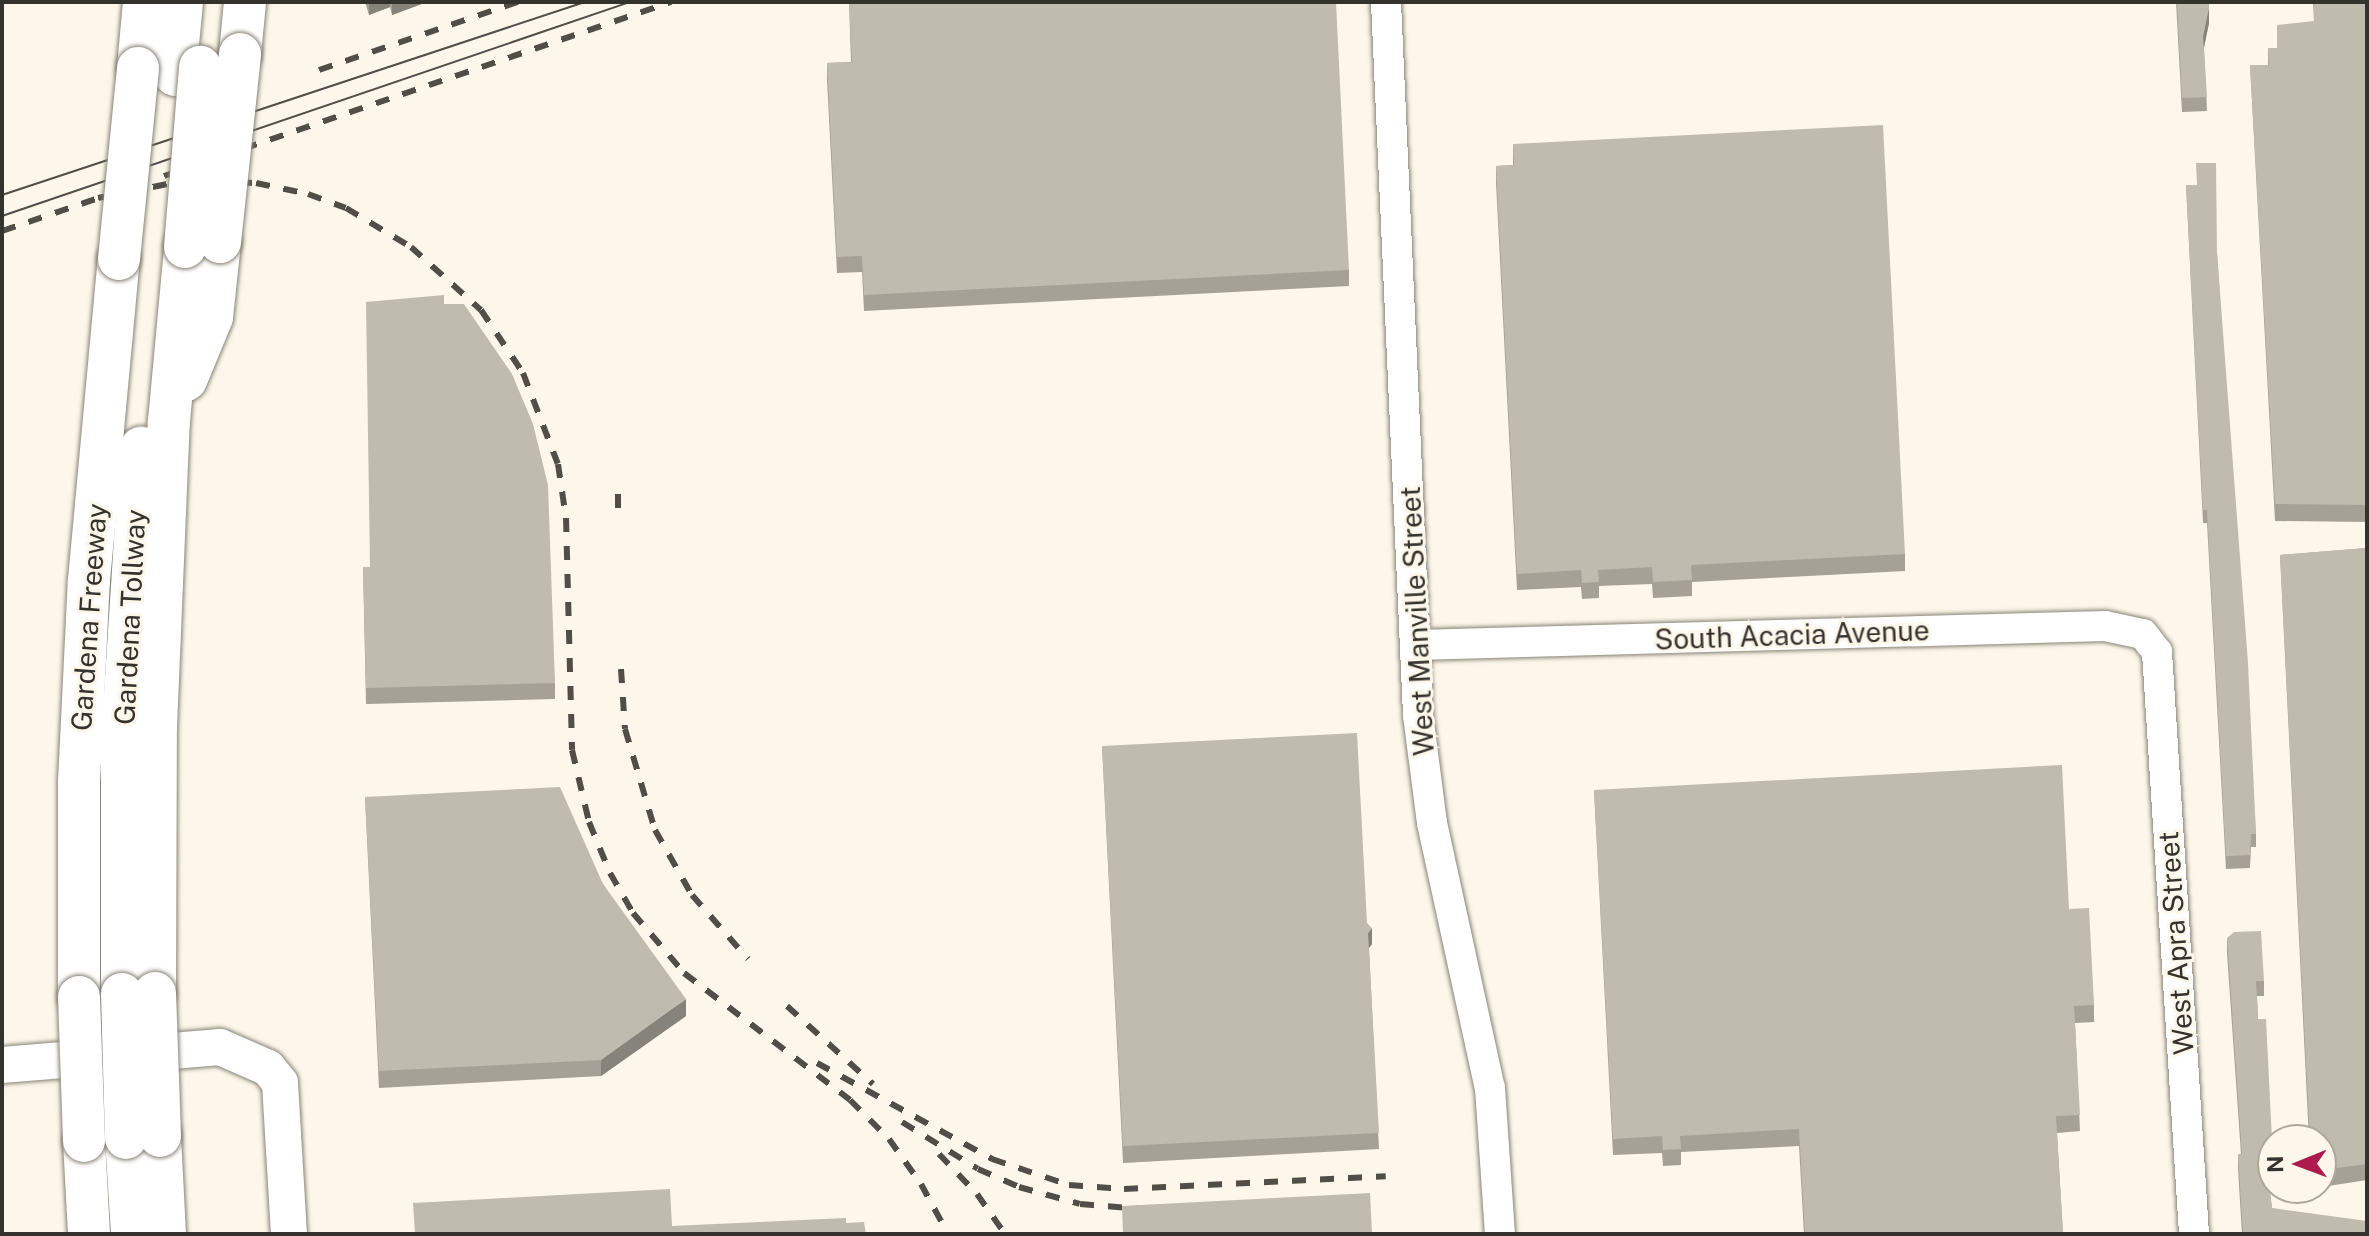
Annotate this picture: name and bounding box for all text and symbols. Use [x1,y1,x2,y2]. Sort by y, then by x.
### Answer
street label: West Manville Street [1393,485,1441,757]
street label: Gardena Freeway [64,502,114,732]
street label: Gardena Tollway [108,508,152,726]
street label: South Acacia Avenue [1654,613,1930,657]
street label: West Apra Street [2151,830,2201,1056]
north arrow [2257,1124,2337,1204]
text: N [2262,1156,2288,1173]

